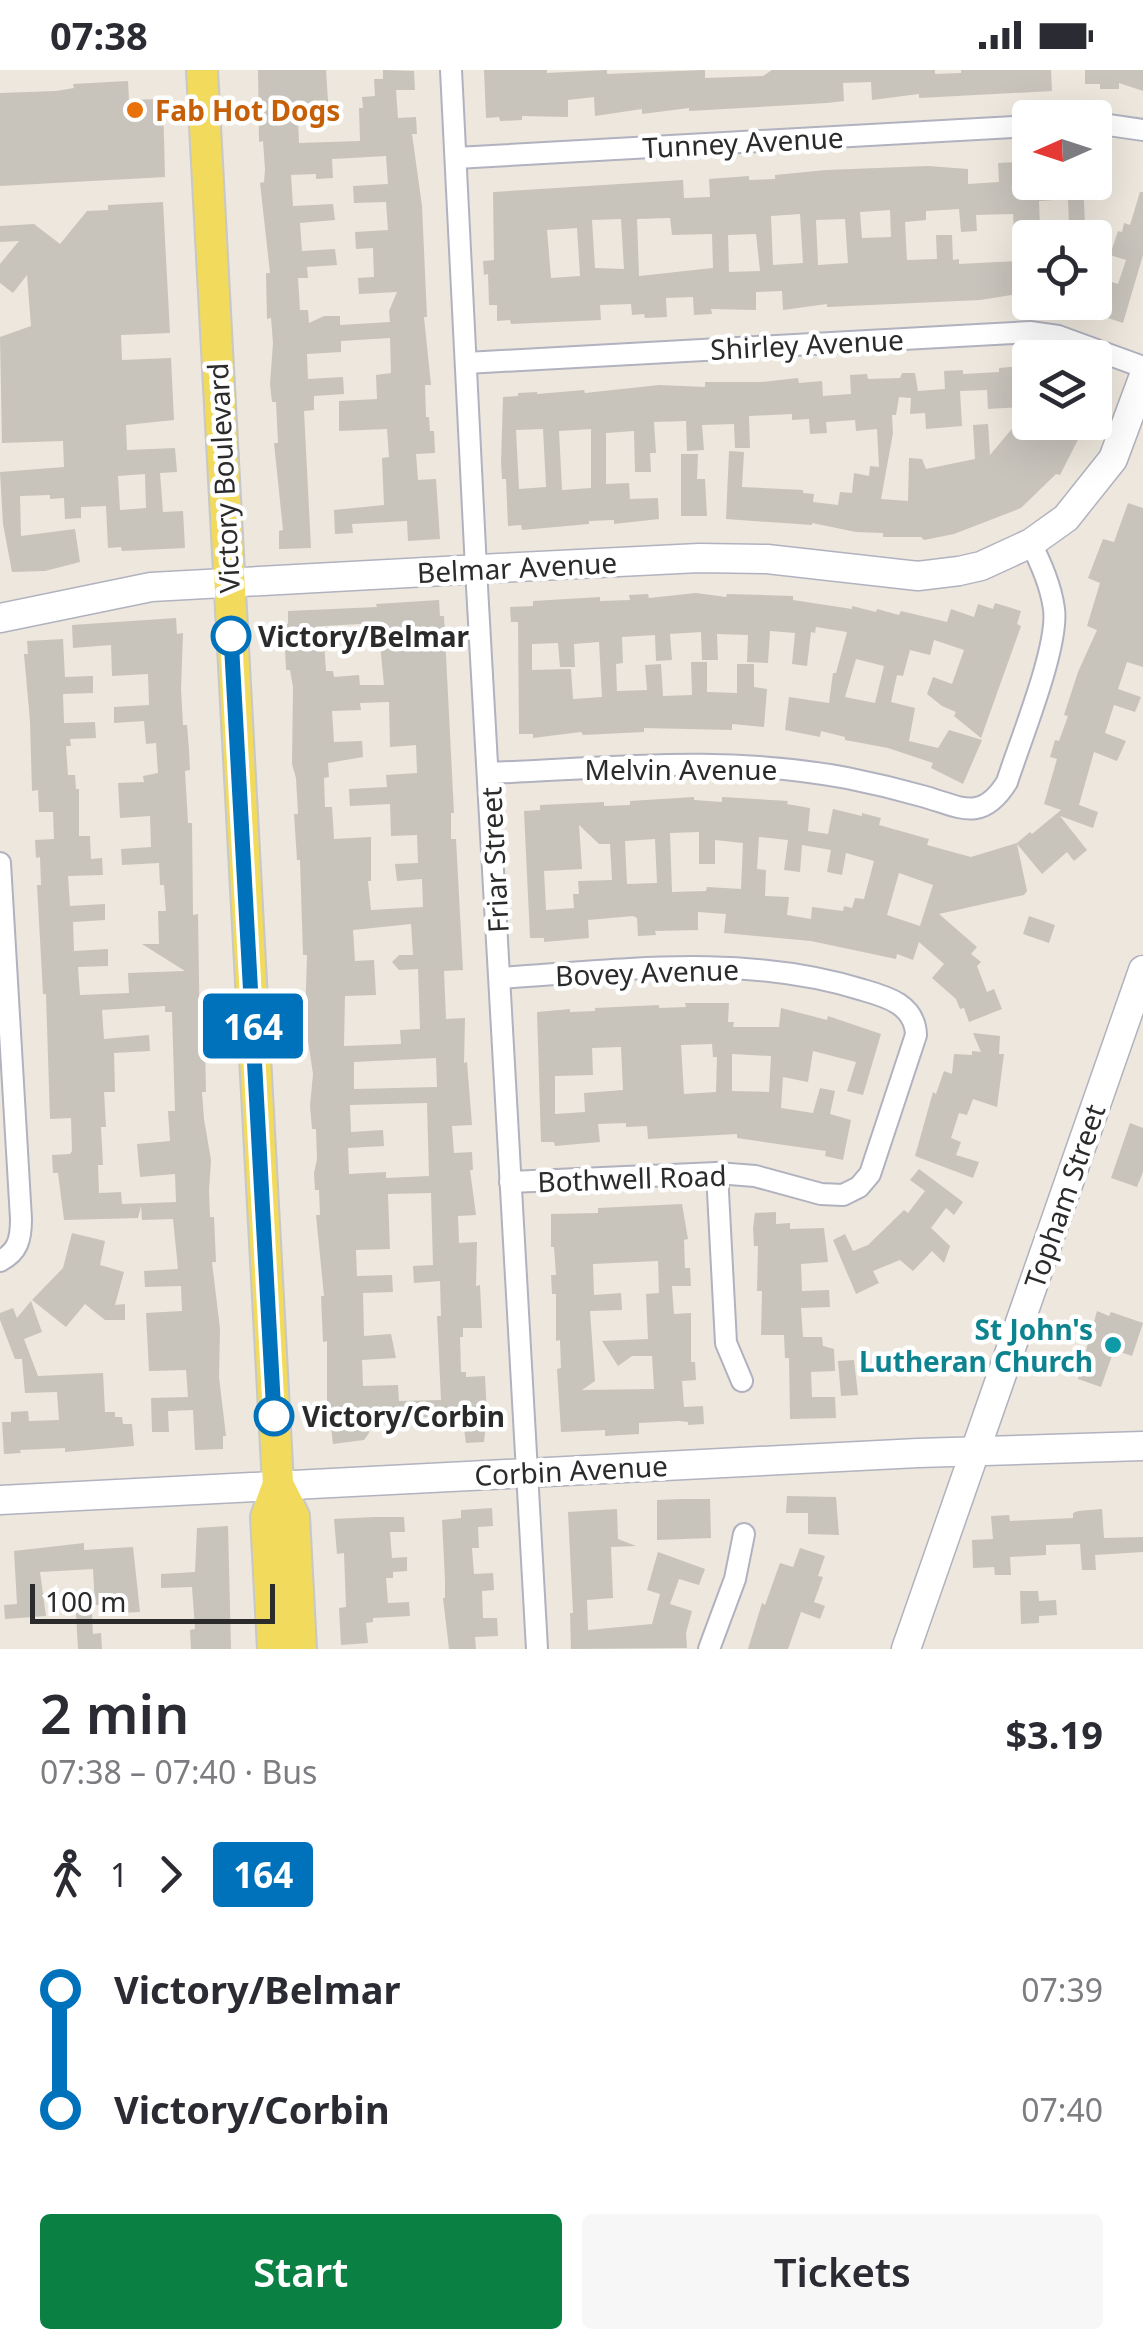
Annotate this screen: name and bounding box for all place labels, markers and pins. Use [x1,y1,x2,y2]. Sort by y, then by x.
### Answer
place label: Fab Hot Dogs [155,91,340,129]
marker: Fab Hot Dogs [124,99,146,121]
marker: Victory/Belmar [212,617,250,655]
place label: Victory/Belmar [258,617,470,655]
place label: St John's Lutheran Church [859,1310,1093,1380]
marker: St John's Lutheran Church [1102,1334,1124,1356]
marker: Victory/Corbin [255,1397,293,1435]
place label: Victory/Corbin [302,1397,505,1435]

